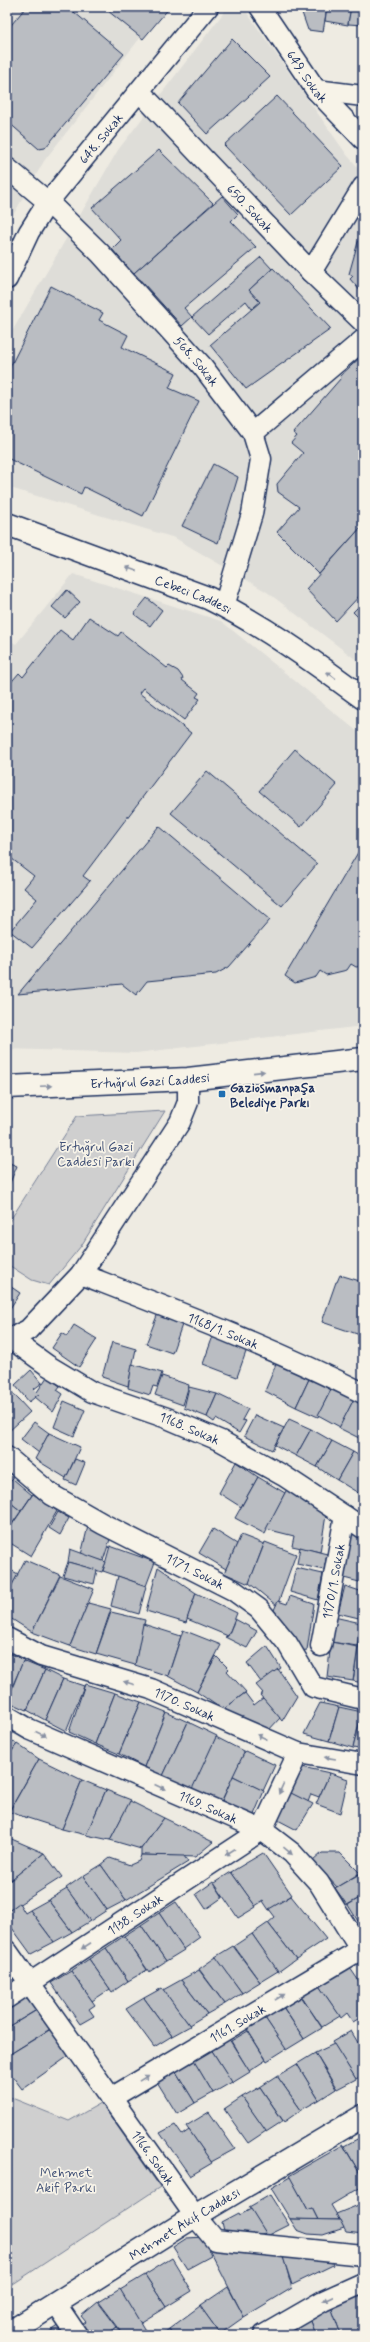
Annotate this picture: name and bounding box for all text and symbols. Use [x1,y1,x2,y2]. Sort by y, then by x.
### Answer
street label: 649. Sokak [282,48,331,108]
street label: 648. Sokak [76,110,128,168]
street label: 650. Sokak [222,181,277,237]
street label: 568. Sokak [169,333,222,391]
one-way arrow [124,566,136,572]
street label: Cebeci Caddesi [152,572,234,619]
one-way arrow [326,671,337,679]
one-way arrow [253,1069,266,1076]
street label: Ertuğrul Gazi Caddesi [90,1070,211,1093]
place label: Gaziosmanpaşa Belediye Parkı [230,1080,315,1112]
one-way arrow [40,1083,52,1090]
marker: Gaziosmanpaşa Belediye Parkı [217,1089,227,1099]
park label: Ertuğrul Gazi Caddesi Parkı [57,1139,135,1171]
street label: 1168/1. Sokak [185,1310,261,1354]
street label: 1168. Sokak [157,1409,222,1450]
street label: 1170/1. Sokak [319,1542,350,1621]
street label: 1171. Sokak [162,1550,227,1594]
one-way arrow [122,1680,134,1686]
street label: 1170. Sokak [151,1684,218,1726]
one-way arrow [36,1731,47,1737]
one-way arrow [256,1734,268,1740]
one-way arrow [324,1755,336,1761]
one-way arrow [278,1783,284,1795]
one-way arrow [155,1784,167,1790]
street label: 1169. Sokak [175,1788,241,1829]
one-way arrow [283,1846,294,1855]
one-way arrow [224,1848,236,1855]
street label: 1138. Sokak [105,1890,167,1940]
one-way arrow [81,1942,91,1950]
one-way arrow [274,1994,286,2001]
street label: 1161. Sokak [207,2001,270,2047]
one-way arrow [138,2075,150,2082]
street label: 1166. Sokak [127,2127,178,2189]
park label: Mehmet Akif Parkı [36,2165,96,2197]
street label: Mehmet Akif Caddesi [126,2184,244,2265]
one-way arrow [322,2296,333,2302]

